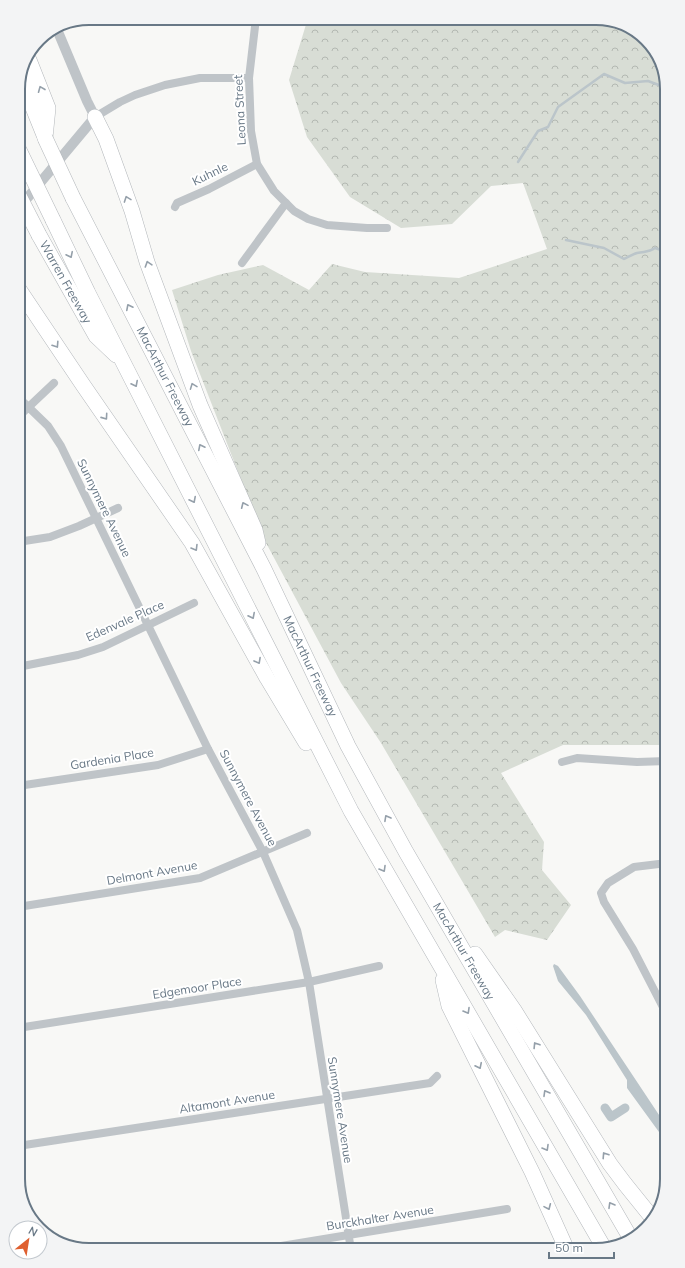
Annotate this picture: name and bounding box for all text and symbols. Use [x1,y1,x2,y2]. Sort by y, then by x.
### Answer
street label: Leona Street [230,74,249,146]
one-way arrow [38,86,46,94]
street label: Kuhnle [189,159,230,189]
one-way arrow [124,195,132,202]
street label: Warren Freeway [37,238,96,326]
one-way arrow [65,251,73,258]
one-way arrow [144,261,153,268]
one-way arrow [126,304,133,311]
street label: MacArthur Freeway [134,324,198,430]
one-way arrow [51,340,58,347]
one-way arrow [130,379,138,387]
one-way arrow [189,383,197,390]
one-way arrow [100,413,107,420]
one-way arrow [198,444,206,452]
street label: Sunnymere Avenue [74,456,135,559]
one-way arrow [189,495,196,503]
one-way arrow [241,502,249,510]
one-way arrow [190,543,197,551]
street label: Edenvale Place [83,597,166,644]
one-way arrow [247,612,255,619]
street label: MacArthur Freeway [280,613,341,720]
one-way arrow [253,657,260,664]
street label: Gardenia Place [69,744,155,773]
street label: Sunnymere Avenue [217,747,280,849]
one-way arrow [384,815,391,823]
street label: Delmont Avenue [105,857,198,888]
one-way arrow [379,865,386,872]
street label: MacArthur Freeway [430,900,499,1003]
street label: Edgemoor Place [151,973,243,1002]
one-way arrow [462,1007,469,1014]
one-way arrow [533,1042,541,1049]
street label: Sunnymere Avenue [325,1056,356,1164]
one-way arrow [474,1062,482,1069]
street label: Altamont Avenue [178,1087,276,1116]
one-way arrow [543,1090,550,1097]
one-way arrow [541,1144,548,1151]
one-way arrow [602,1152,610,1159]
street label: Burckhalter Avenue [325,1202,435,1233]
one-way arrow [609,1202,616,1209]
one-way arrow [543,1204,551,1211]
north arrow [8,1220,48,1260]
text: N [26,1223,40,1239]
scale bar [549,1234,614,1260]
text: 50 m [555,1240,583,1255]

